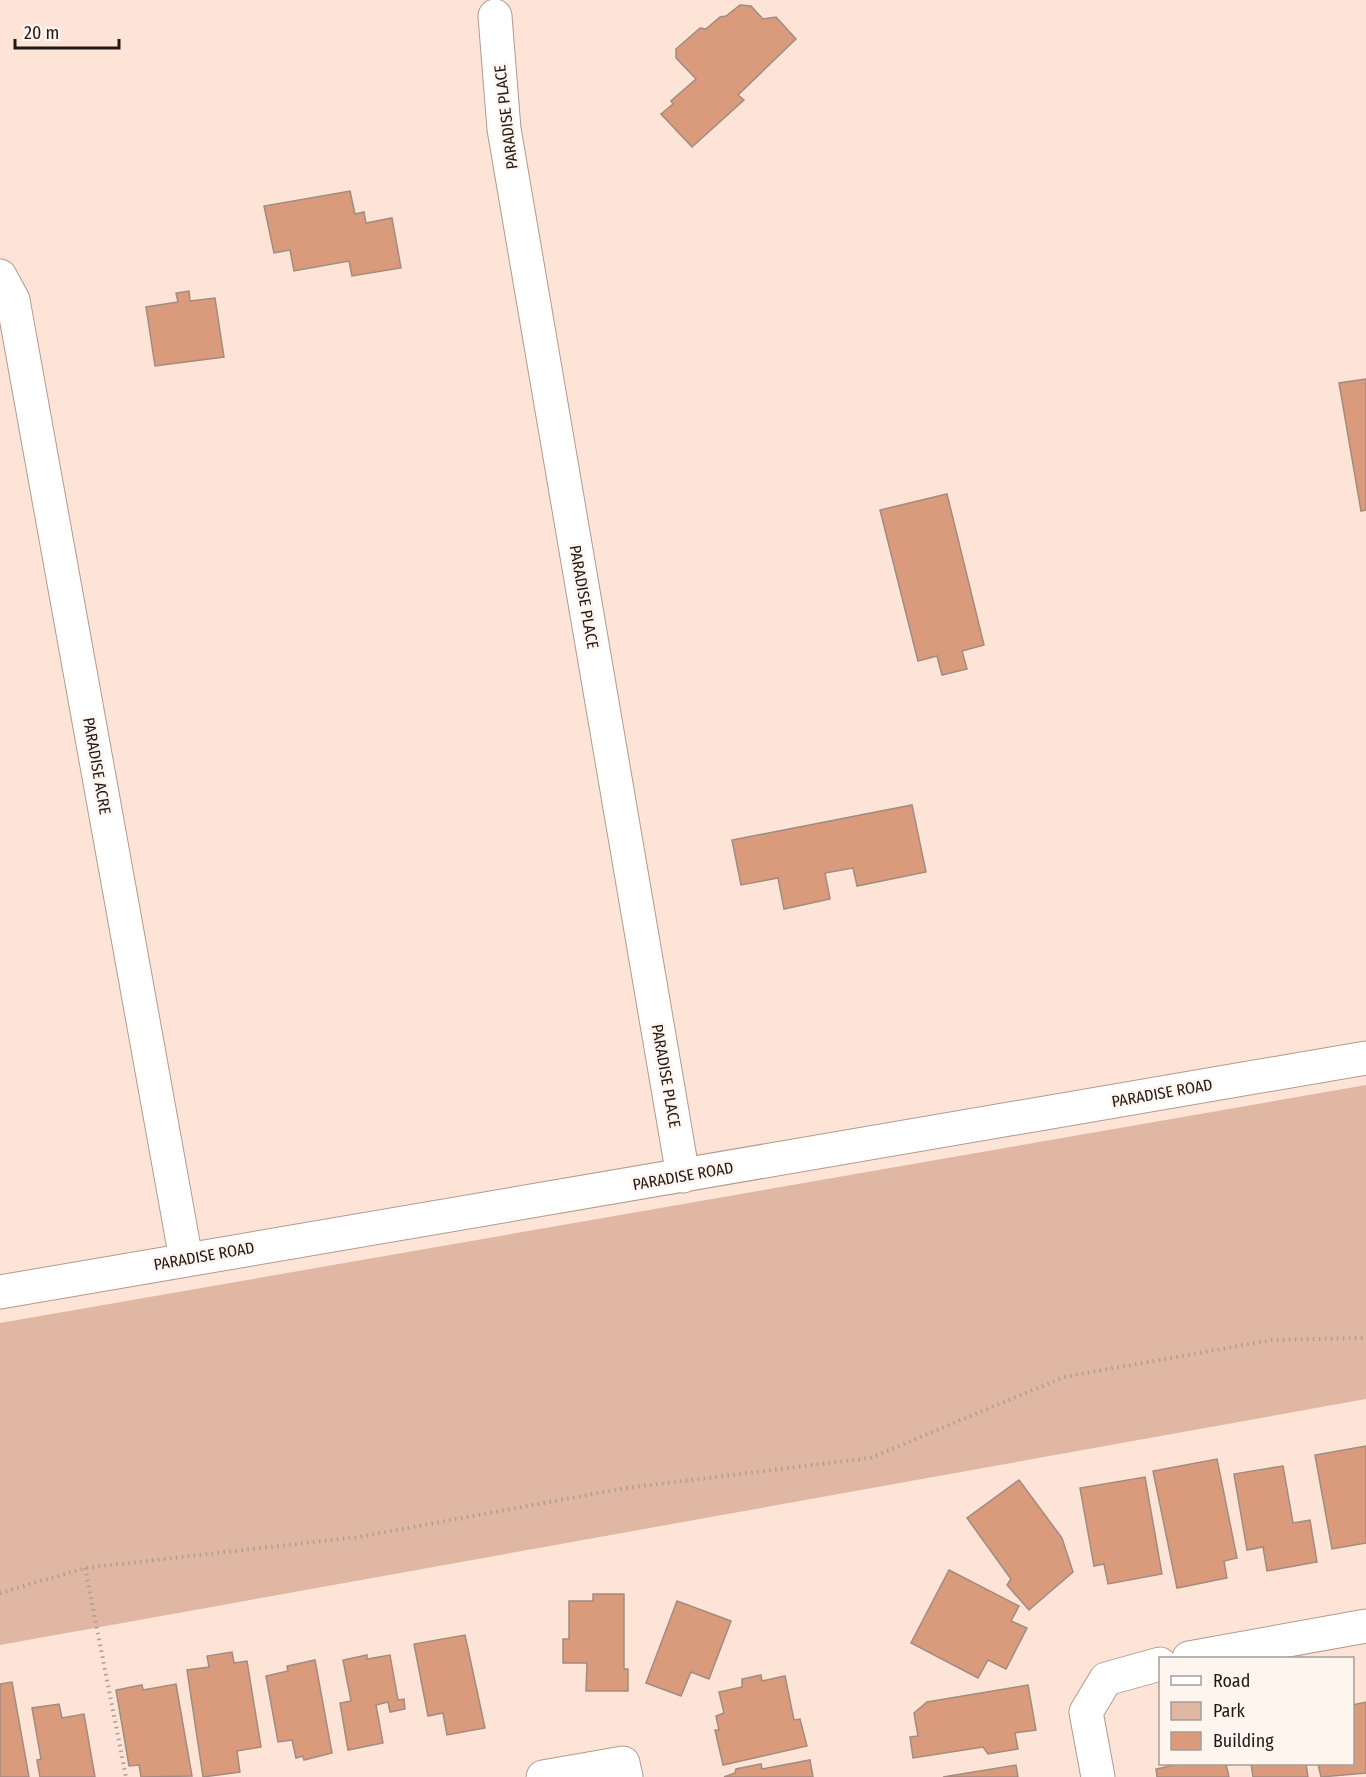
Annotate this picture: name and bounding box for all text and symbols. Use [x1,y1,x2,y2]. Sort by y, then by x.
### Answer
scale bar [15,12,118,50]
text: 20 m [24,22,59,44]
street label: PARADISE PLACE [490,64,522,170]
street label: PARADISE PLACE [566,544,602,650]
street label: PARADISE ACRE [79,716,115,816]
street label: PARADISE PLACE [648,1023,684,1129]
street label: PARADISE ROAD [1110,1075,1214,1111]
street label: PARADISE ROAD [631,1158,735,1194]
street label: PARADISE ROAD [152,1238,256,1274]
legend [1159,1657,1354,1765]
text: Road [1213,1670,1250,1692]
text: Park [1213,1700,1246,1722]
text: Building [1213,1730,1274,1752]

